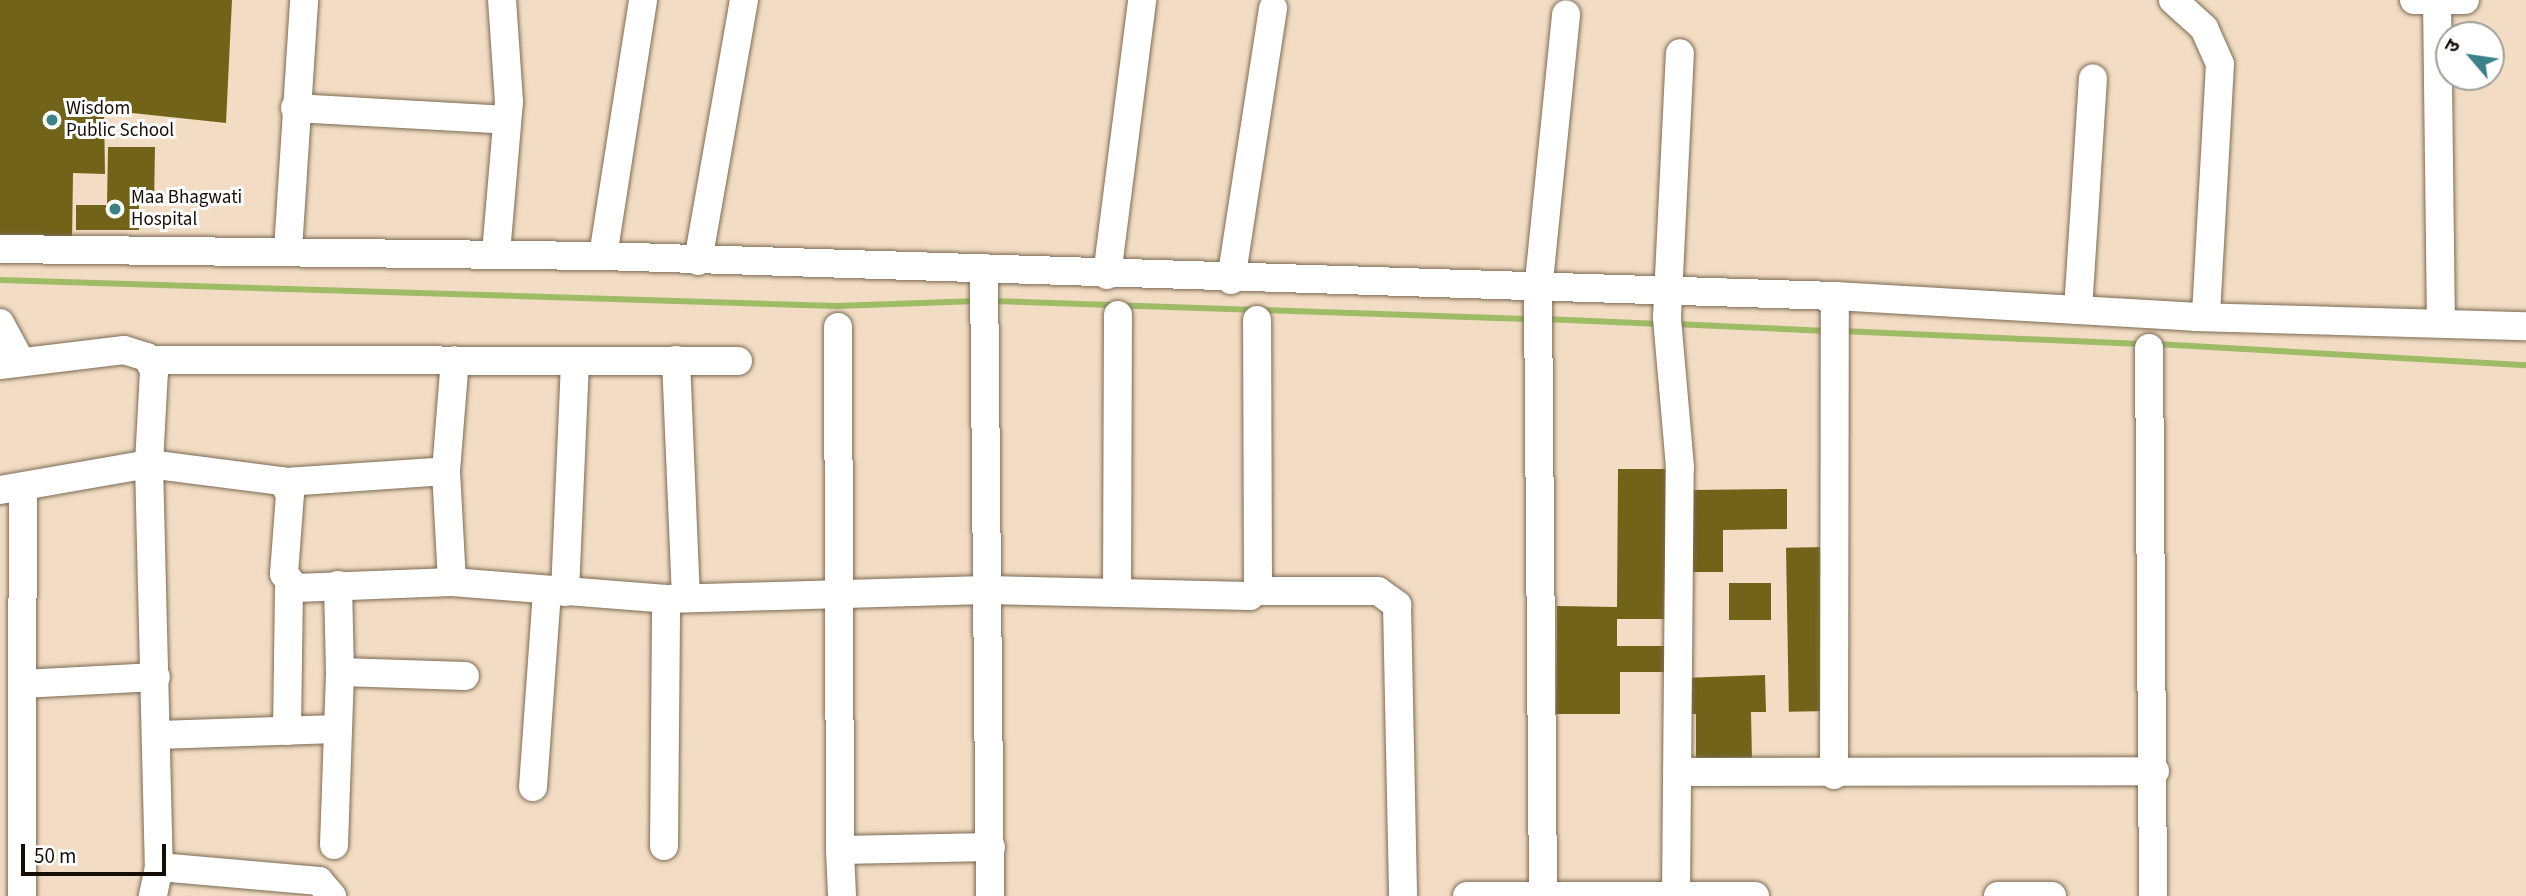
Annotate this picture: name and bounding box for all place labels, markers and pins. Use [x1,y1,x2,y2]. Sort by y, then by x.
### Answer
place label: Wisdom Public School [66,98,174,142]
marker: Wisdom Public School [44,112,60,128]
place label: Maa Bhagwati Hospital [131,187,242,231]
marker: Maa Bhagwati Hospital [105,199,125,219]

